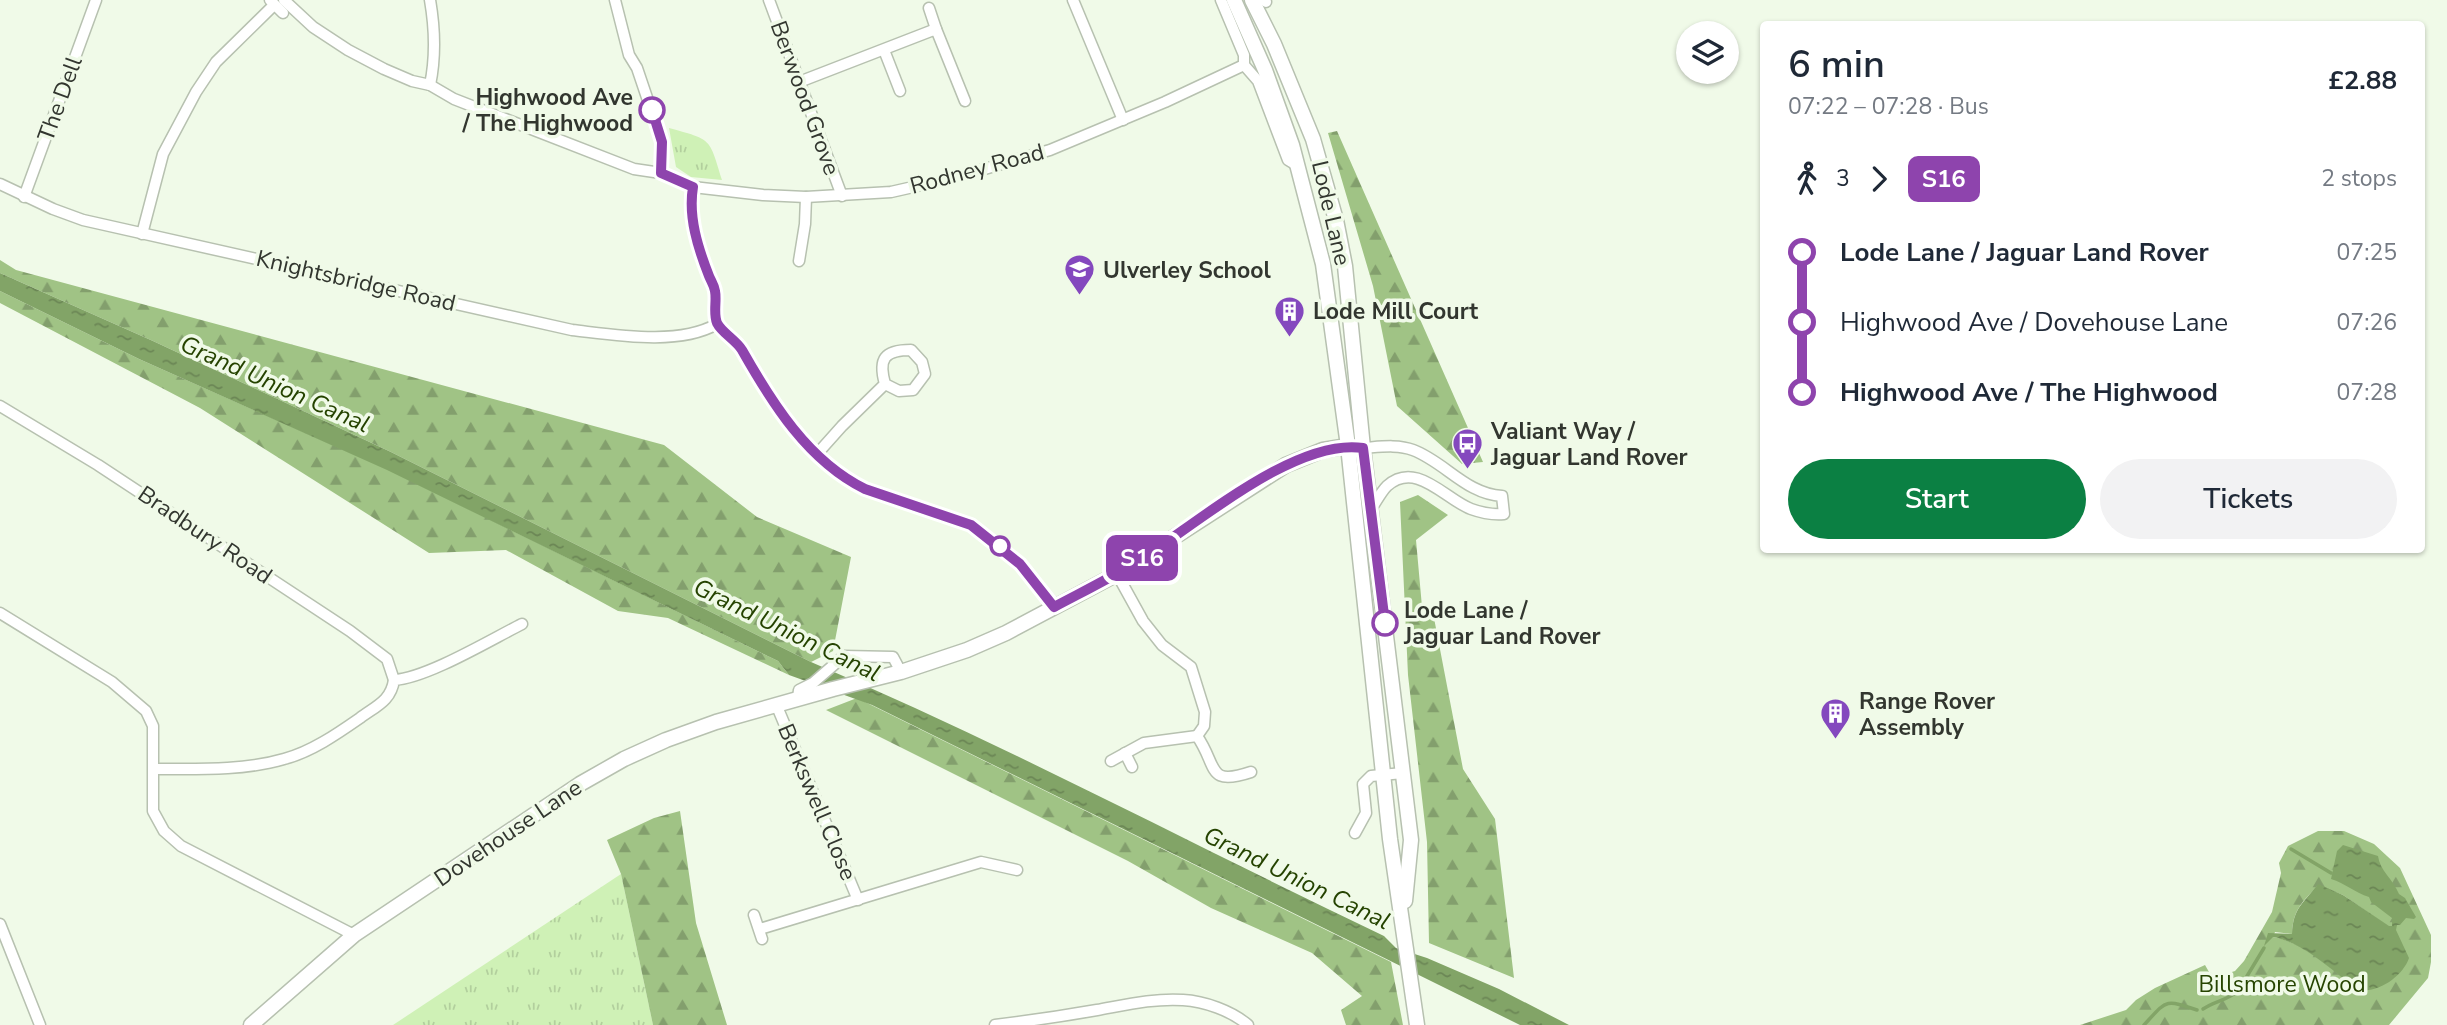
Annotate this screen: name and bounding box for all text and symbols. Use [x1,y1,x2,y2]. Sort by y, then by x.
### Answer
street label: Berwood Grove [763,17,847,179]
map controls [1676,21,1739,84]
button: layers [1676,21,1739,84]
text: 6 min [1788,39,1885,90]
street label: The Dell [30,52,90,146]
text: £2.88 [2328,63,2397,98]
place label: Highwood Ave / The Highwood [462,82,633,139]
text: 07:22 – 07:28 · Bus [1788,91,1989,122]
marker: Highwood Ave / The Highwood [639,97,665,123]
street label: Rodney Road [906,136,1048,202]
street label: Lode Lane [1304,158,1358,268]
icon: walk [1788,160,1826,198]
icon: forward [1860,160,1898,198]
text: 3 [1836,163,1850,194]
text: S16 [1922,163,1966,195]
text: 2 stops [2321,163,2397,194]
text: Lode Lane / Jaguar Land Rover [1840,235,2209,270]
text: 07:25 [2337,237,2397,268]
street label: Knightsbridge Road [253,243,459,319]
school or university icon: Ulverley School [1063,253,1097,297]
place label: Ulverley School [1103,255,1272,286]
building icon: Lode Mill Court [1273,294,1307,338]
place label: Lode Mill Court [1313,296,1478,327]
text: Highwood Ave / Dovehouse Lane [1840,305,2228,340]
text: 07:26 [2337,307,2397,338]
water label: Grand Union Canal [175,328,375,440]
text: Highwood Ave / The Highwood [1840,375,2218,410]
text: 07:28 [2337,377,2397,408]
place label: Valiant Way / Jaguar Land Rover [1490,416,1688,473]
bus stop icon: Valiant Way / Jaguar Land Rover [1451,427,1485,471]
button: Start [1788,459,2086,539]
button: Tickets [2100,459,2397,539]
street label: Bradbury Road [132,479,278,591]
line badge: S16 [1102,535,1182,581]
unlabelled marker [990,536,1010,556]
text: S16 [1120,542,1164,574]
water label: Grand Union Canal [688,571,886,689]
place label: Lode Lane / Jaguar Land Rover [1403,595,1601,652]
marker: Lode Lane / Jaguar Land Rover [1372,610,1398,636]
place label: Range Rover Assembly [1859,686,1995,743]
building icon: Range Rover Assembly [1819,697,1853,741]
street label: Berkswell Close [770,719,864,885]
street label: Dovehouse Lane [428,772,588,894]
water label: Grand Union Canal [1198,819,1396,937]
park label: Billsmore Wood [2198,969,2366,1000]

